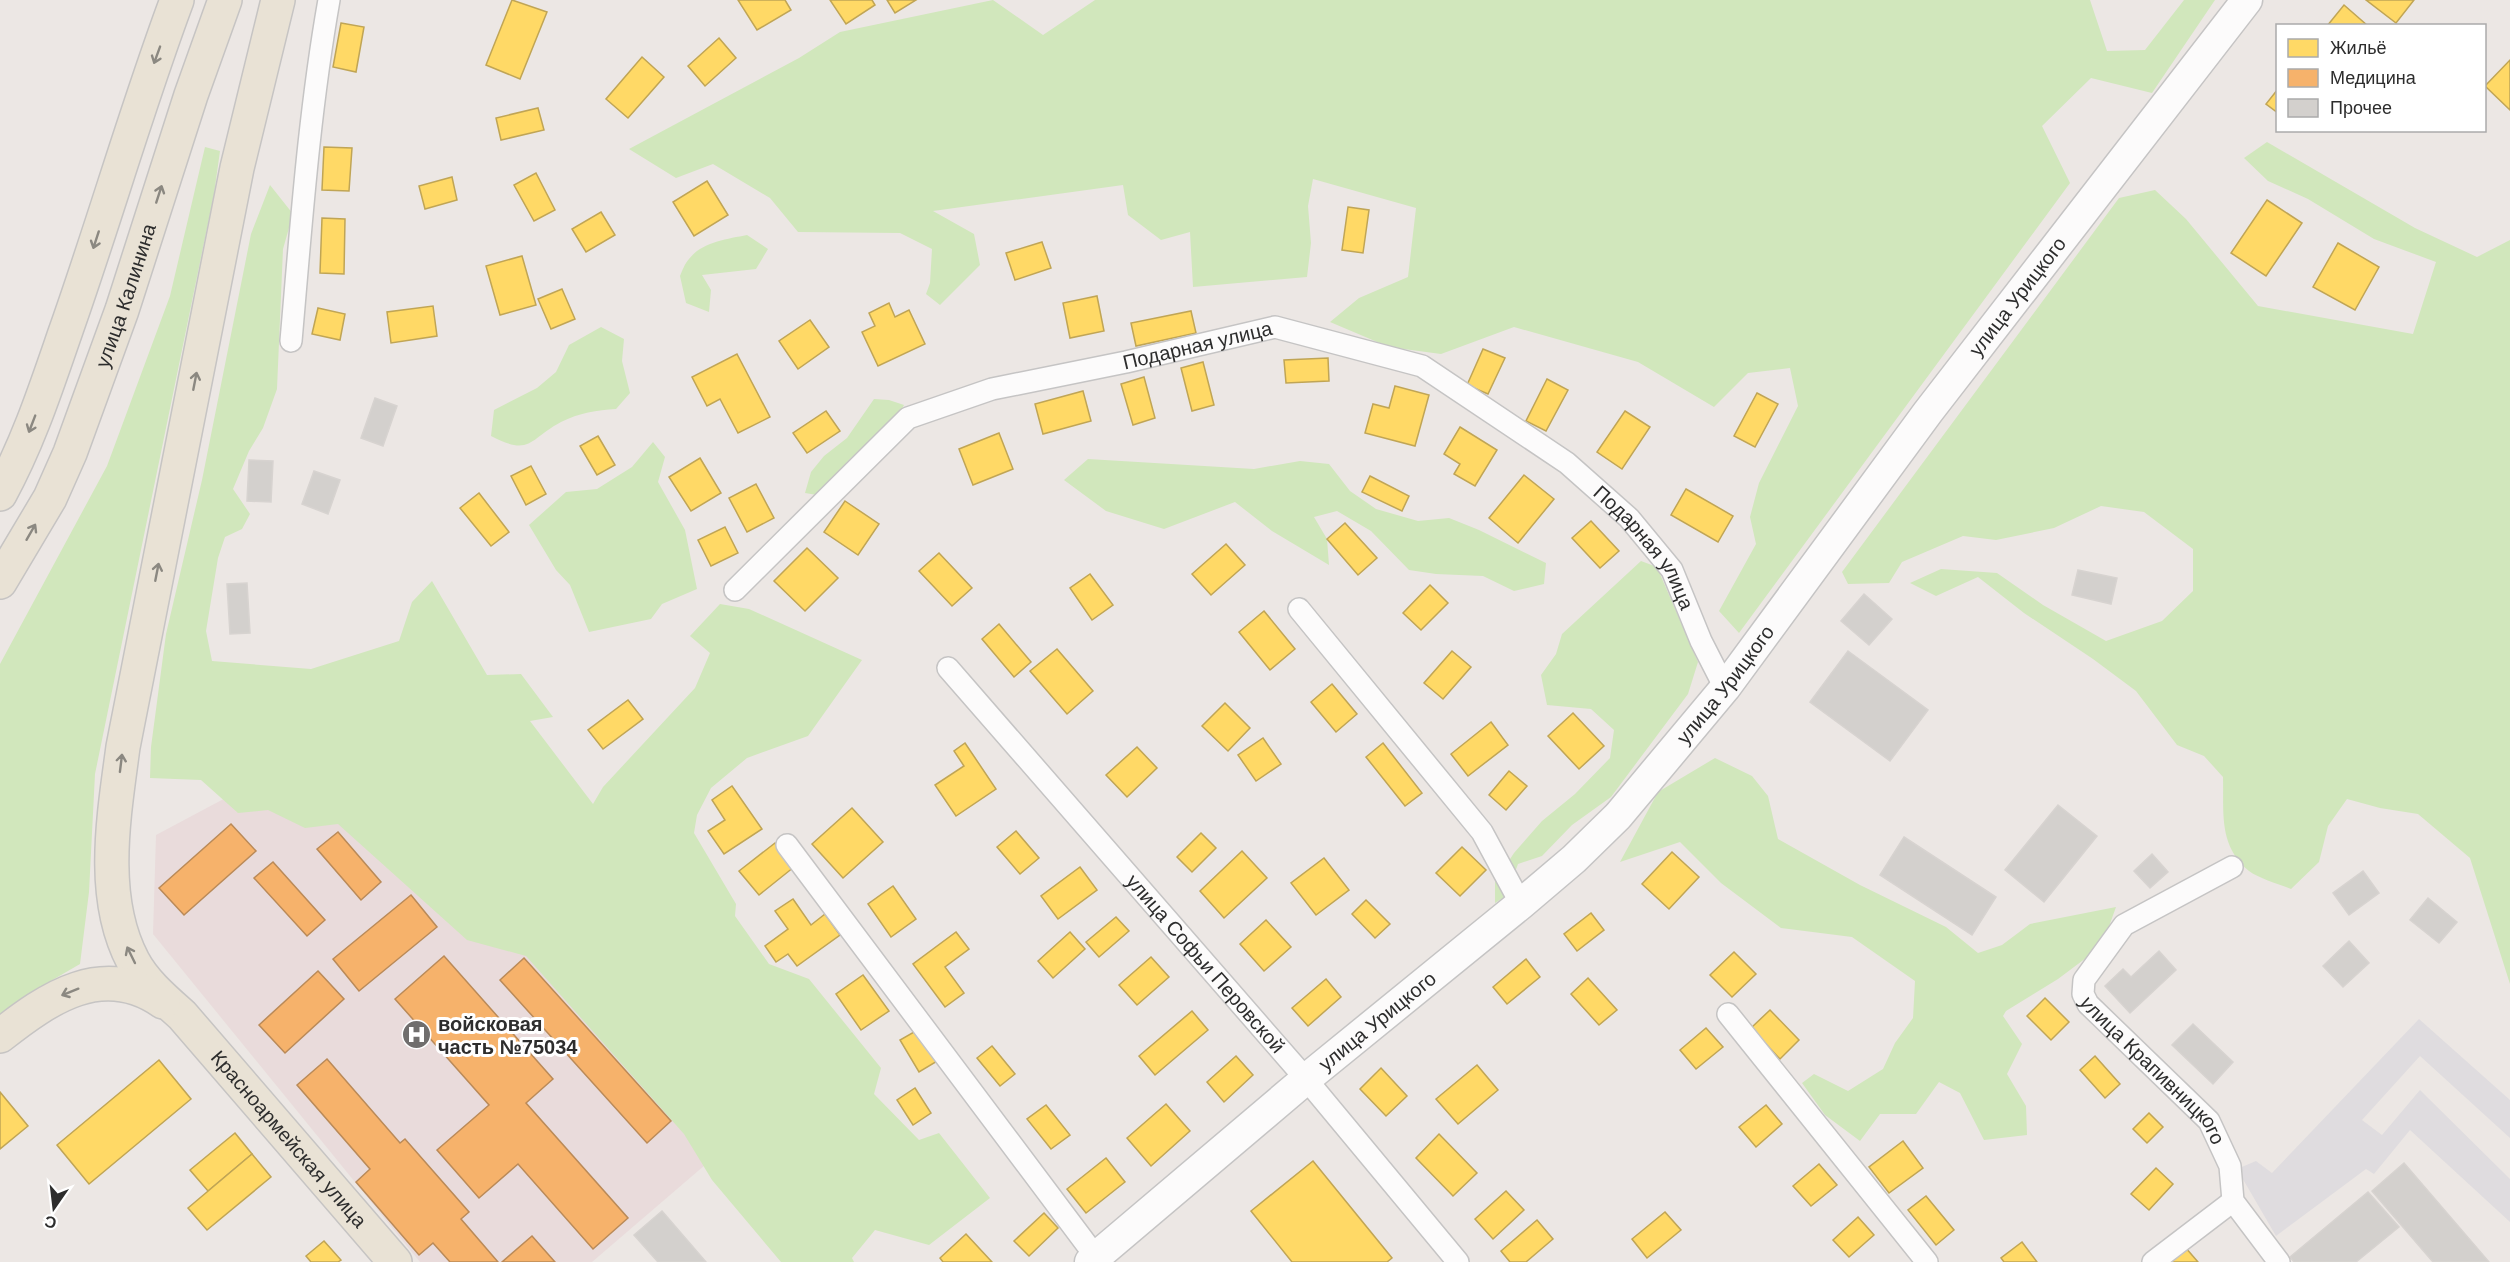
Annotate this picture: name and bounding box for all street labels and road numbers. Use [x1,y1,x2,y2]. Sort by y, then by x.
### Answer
street label: улица Калинина [91,220,160,371]
street label: улица Урицкого [1965,233,2070,360]
street label: Подарная улица [1121,317,1275,373]
street label: Подарная улица [1589,481,1698,614]
street label: улица Урицкого [1672,621,1778,748]
street label: улица Софьи Перовской [1122,870,1289,1057]
street label: улица Урицкого [1314,967,1440,1075]
street label: улица Крапивницкого [2075,993,2229,1148]
street label: Красноармейская улица [207,1046,372,1232]

